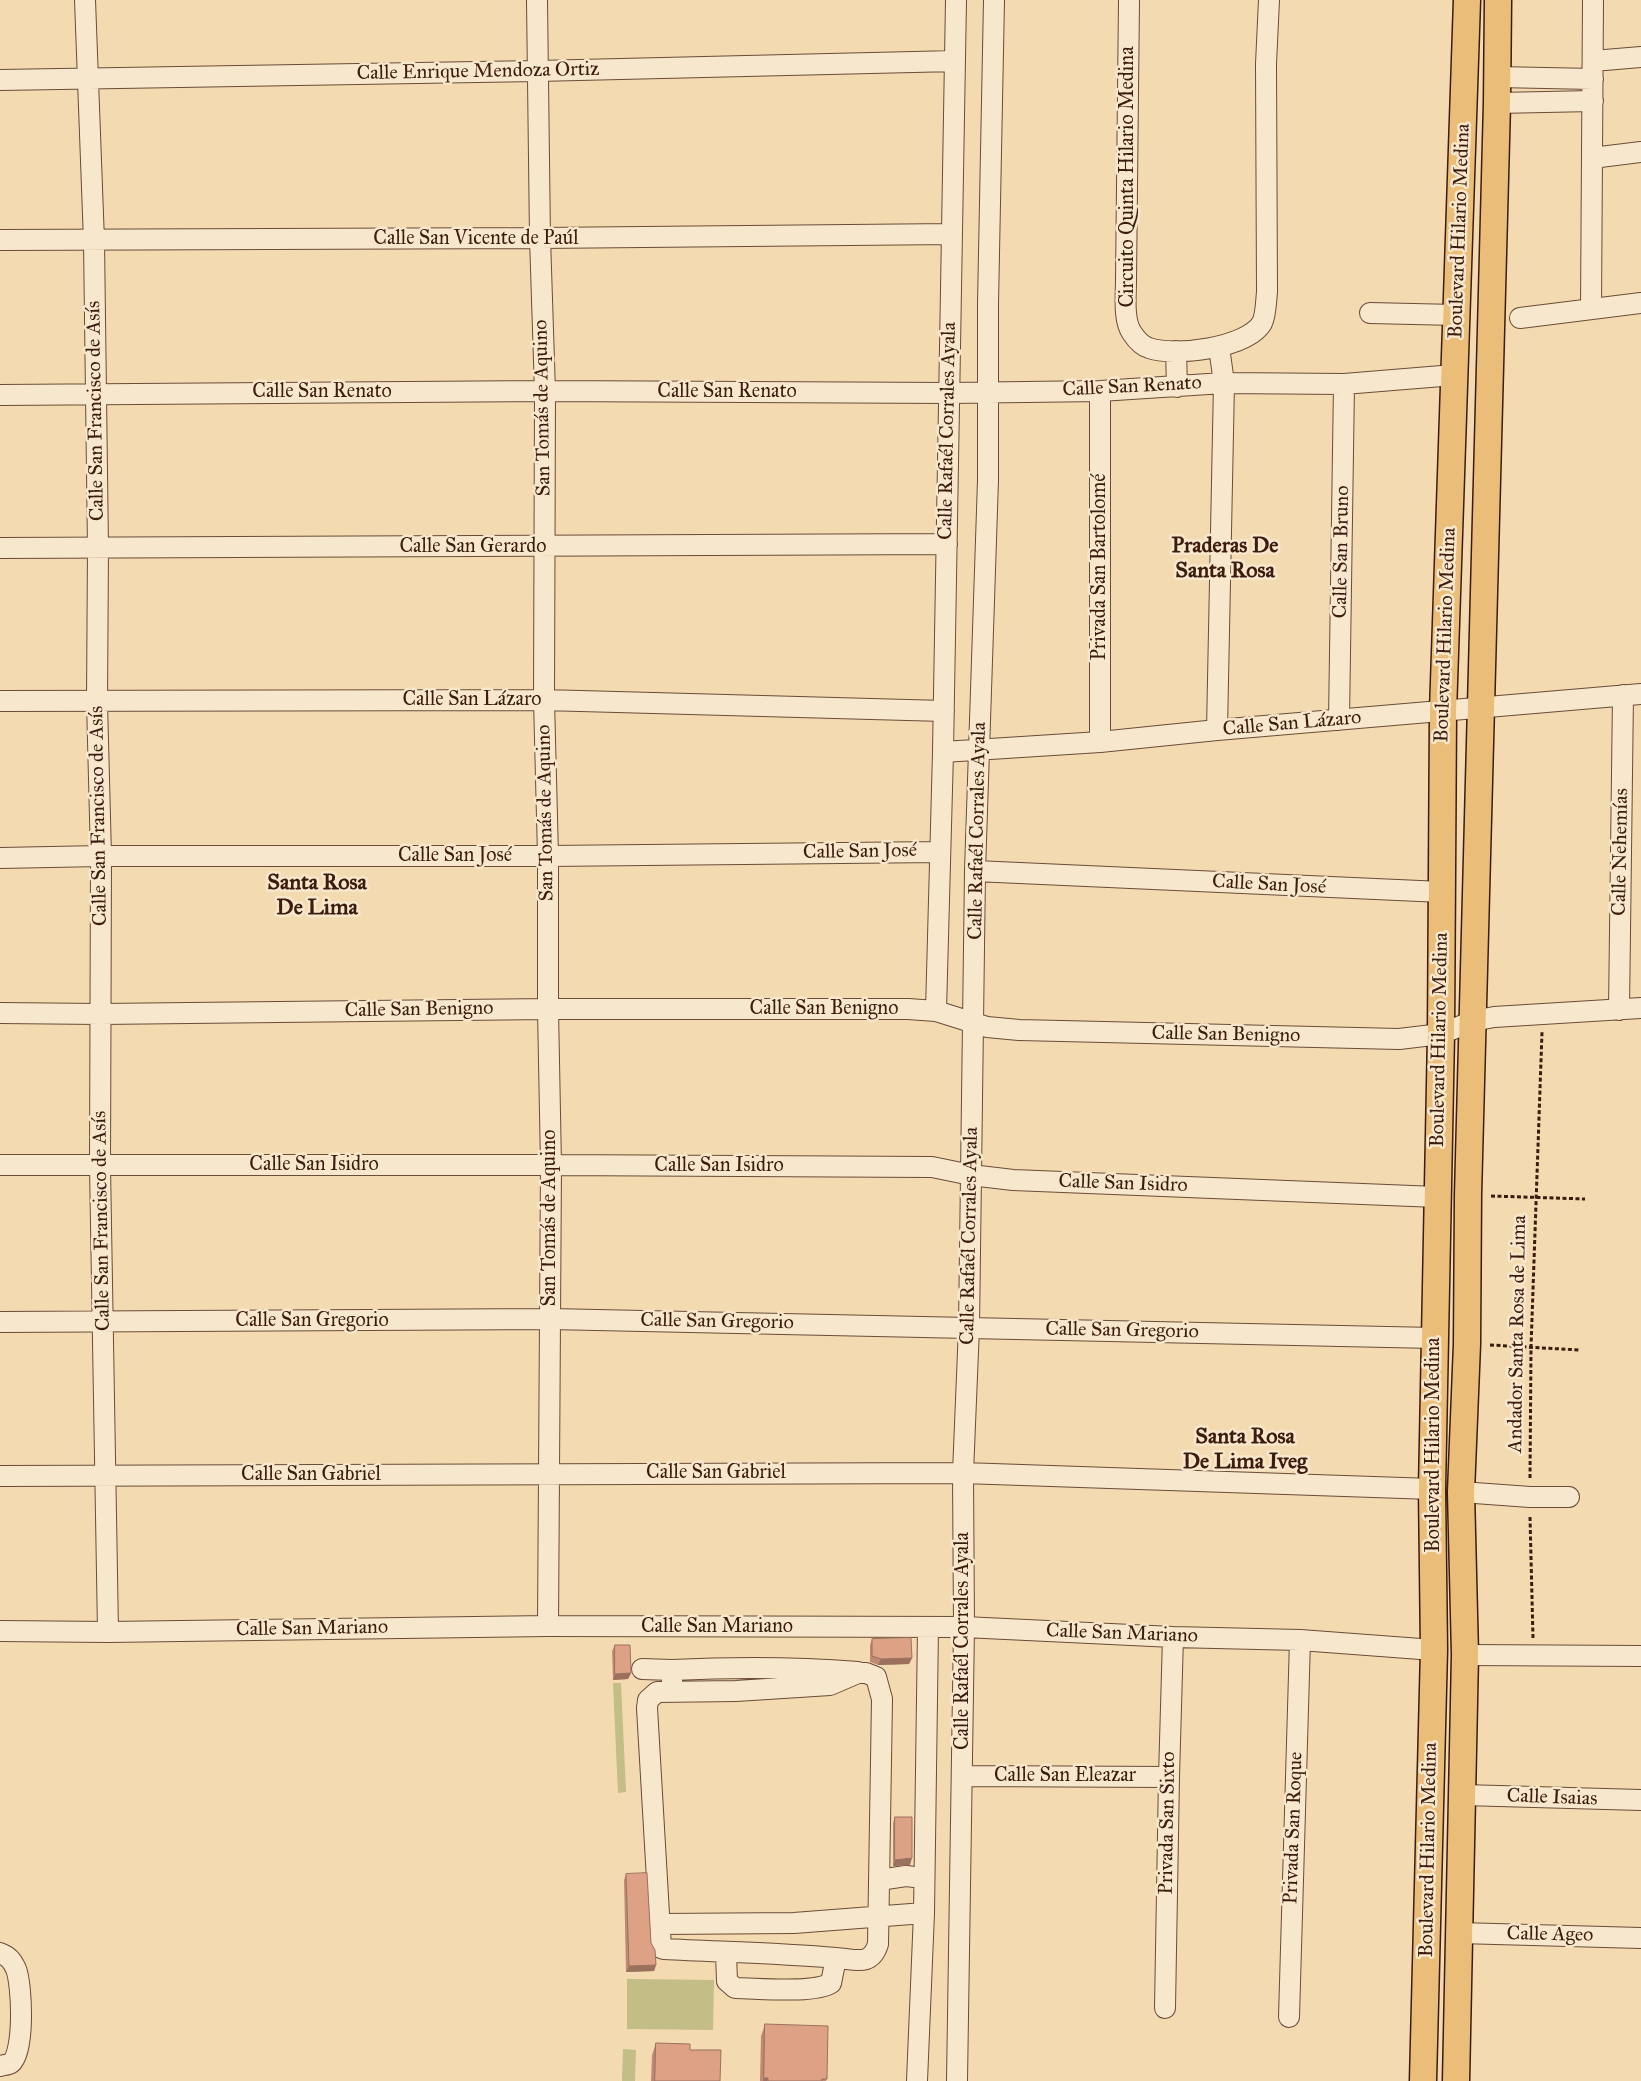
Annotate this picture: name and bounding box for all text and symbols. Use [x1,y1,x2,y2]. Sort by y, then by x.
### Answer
street label: Circuito Quinta Hilario Medina [1116,46,1140,308]
street label: Calle Enrique Mendoza Ortiz [356,58,600,86]
street label: Boulevard Hilario Medina [1444,123,1476,339]
street label: Calle San Vicente de Paúl [373,227,579,251]
street label: Calle San Francisco de Asís [82,301,110,521]
street label: San Tomás de Aquino [529,319,557,497]
street label: Calle Rafaél Corrales Ayala [934,322,962,540]
street label: Calle San Renato [1062,371,1202,403]
street label: Calle San Renato [252,380,392,404]
street label: Calle San Renato [657,380,797,404]
street label: Privada San Bartolomé [1088,474,1112,660]
street label: Calle San Bruno [1329,485,1355,619]
street label: Boulevard Hilario Medina [1430,527,1462,743]
district label: Praderas De Santa Rosa [1171,534,1279,586]
street label: Calle San Gerardo [399,535,547,559]
street label: Calle San Lázaro [402,688,542,712]
street label: Calle San Francisco de Asís [85,706,113,926]
street label: Calle San Lázaro [1222,706,1362,742]
street label: Calle Rafaél Corrales Ayala [964,722,992,940]
street label: San Tomás de Aquino [532,724,560,902]
street label: Calle Nehemías [1608,788,1634,916]
street label: Calle San José [803,839,917,865]
street label: Calle San José [398,844,512,868]
street label: Calle San José [1211,870,1327,900]
district label: Santa Rosa De Lima [267,871,367,922]
street label: Boulevard Hilario Medina [1426,932,1454,1148]
street label: Calle San Benigno [344,997,494,1023]
street label: Calle San Benigno [750,997,898,1021]
street label: Calle San Benigno [1151,1022,1301,1048]
street label: Calle San Francisco de Asís [88,1111,116,1331]
street label: Calle Rafaél Corrales Ayala [956,1127,984,1345]
street label: San Tomás de Aquino [538,1130,562,1306]
street label: Calle San Isidro [249,1153,379,1177]
street label: Calle San Isidro [654,1154,784,1178]
street label: Calle San Isidro [1058,1170,1188,1198]
street label: Andador Santa Rosa de Lima [1504,1215,1532,1453]
street label: Calle San Gregorio [235,1309,389,1333]
street label: Calle San Gregorio [640,1309,794,1335]
street label: Calle San Gregorio [1045,1318,1199,1344]
street label: Boulevard Hilario Medina [1422,1337,1446,1553]
district label: Santa Rosa De Lima Iveg [1183,1425,1307,1476]
street label: Calle San Gabriel [646,1461,786,1485]
street label: Calle San Gabriel [241,1463,381,1487]
street label: Calle Rafaél Corrales Ayala [951,1532,975,1750]
street label: Calle San Mariano [641,1615,793,1639]
street label: Calle San Mariano [236,1616,388,1642]
street label: Calle San Mariano [1046,1619,1198,1649]
street label: Boulevard Hilario Medina [1415,1742,1443,1958]
street label: Privada San Sixto [1155,1751,1181,1895]
street label: Privada San Roque [1279,1751,1309,1905]
street label: Calle San Eleazar [994,1764,1136,1788]
street label: Calle Isaias [1506,1784,1598,1812]
street label: Calle Ageo [1506,1922,1594,1948]

